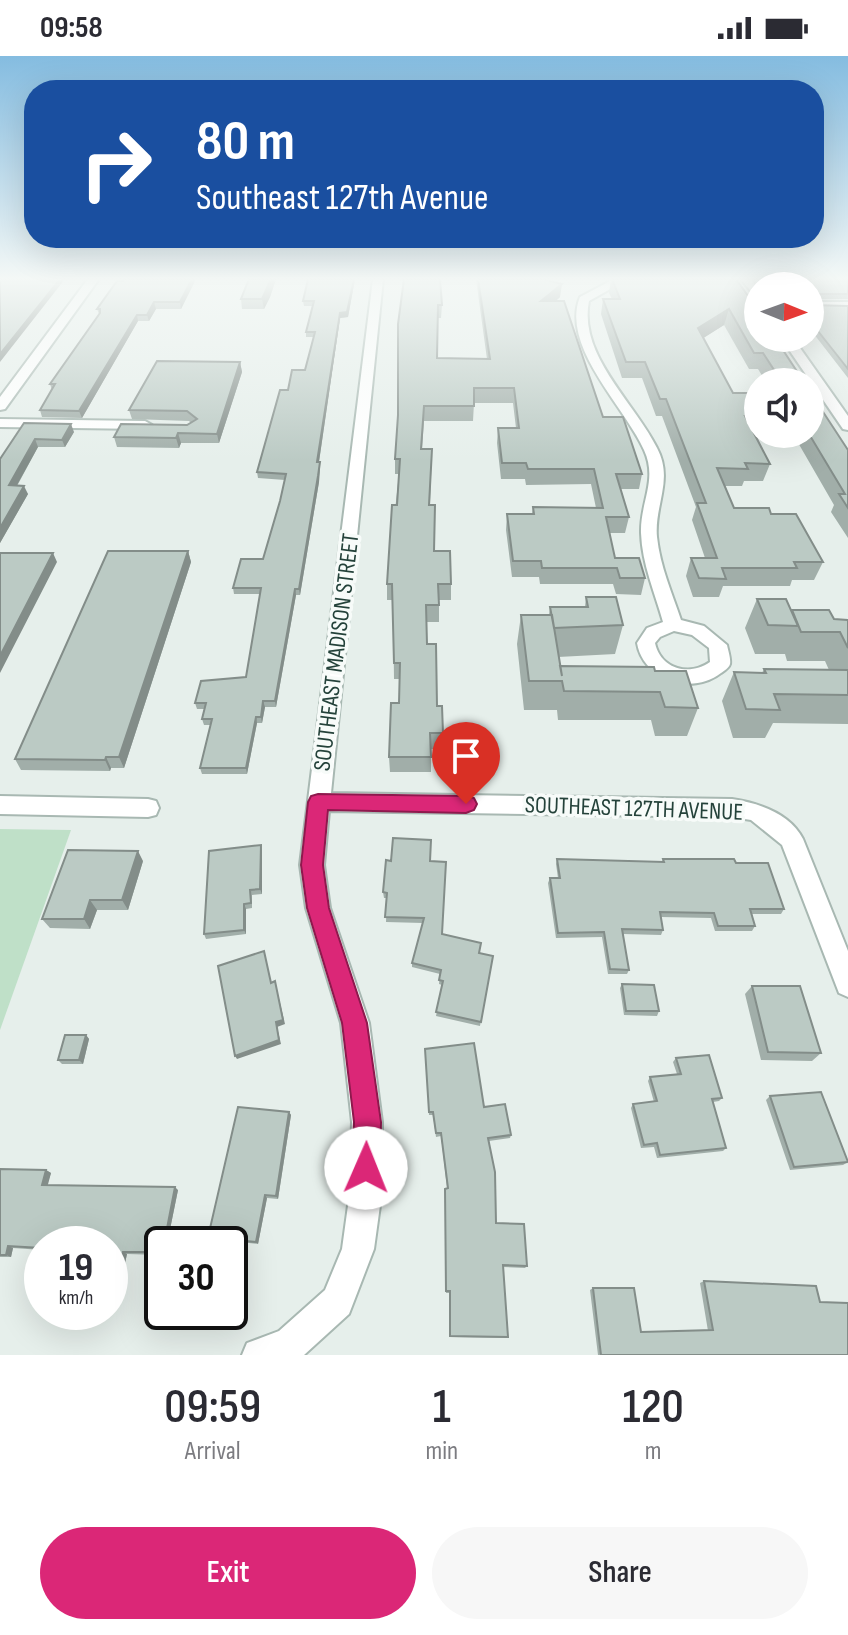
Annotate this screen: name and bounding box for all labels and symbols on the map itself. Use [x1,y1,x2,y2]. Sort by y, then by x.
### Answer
north arrow [744,272,824,352]
street label: SOUTHEAST MADISON STREET [308,531,365,773]
pin [432,722,500,804]
street label: SOUTHEAST 127TH AVENUE [524,790,744,827]
position arrow [324,1126,408,1210]
speed limit sign: 30 [144,1226,248,1330]

